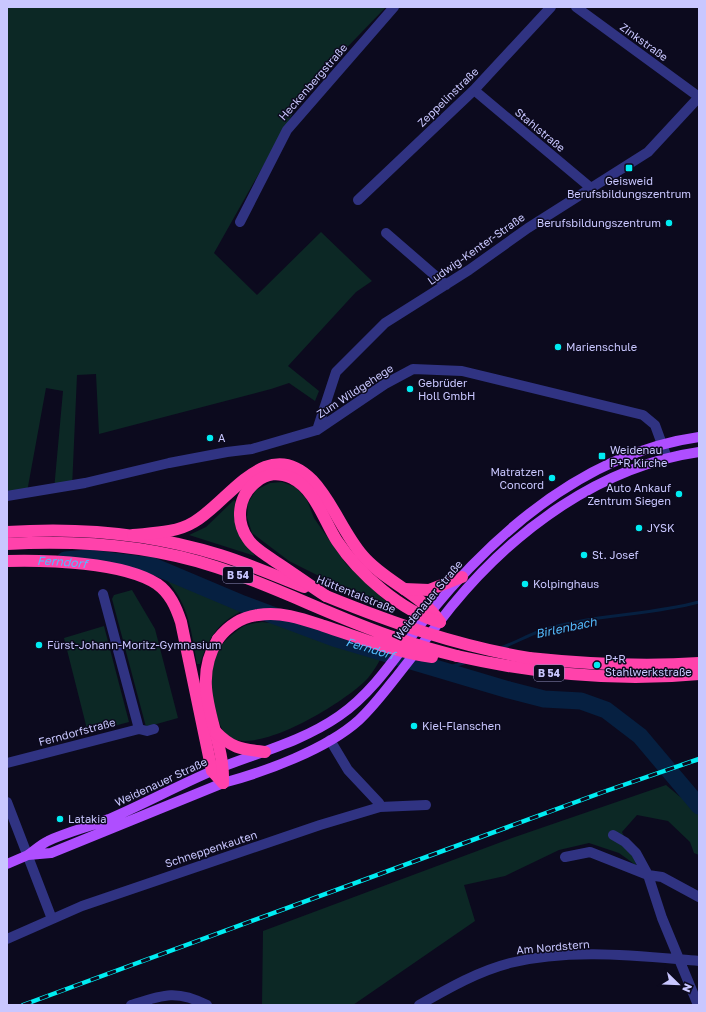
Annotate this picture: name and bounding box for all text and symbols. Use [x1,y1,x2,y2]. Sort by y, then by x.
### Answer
street label: Zinkstraße [618,20,671,63]
street label: Heckenbergstraße [276,41,349,123]
street label: Zeppelinstraße [415,64,481,129]
street label: Stahlstraße [513,105,568,154]
marker: Geisweid Berufsbildungszentrum [624,163,634,173]
place label: Geisweid Berufsbildungszentrum [567,174,691,200]
street label: Ludwig-Kenter-Straße [425,210,527,287]
place label: Berufsbildungszentrum [537,216,661,229]
marker: Berufsbildungszentrum [664,218,674,228]
place label: Marienschule [566,340,637,353]
marker: Marienschule [553,342,563,352]
street label: Zum Wildgehege [314,361,395,420]
place label: Gebrüder Holl GmbH [418,376,475,402]
marker: Gebrüder Holl GmbH [405,384,415,394]
place label: A [218,431,226,444]
marker: A [205,433,215,443]
place label: Weidenau P+R Kirche [610,443,667,469]
marker: Weidenau P+R Kirche [597,451,607,461]
place label: Matratzen Concord [490,465,544,491]
marker: Matratzen Concord [547,473,557,483]
place label: Auto Ankauf Zentrum Siegen [587,481,671,507]
marker: Auto Ankauf Zentrum Siegen [674,489,684,499]
place label: JYSK [647,521,675,534]
marker: JYSK [634,523,644,533]
place label: St. Josef [592,548,638,561]
marker: St. Josef [579,550,589,560]
water label: Ferndorf [37,553,90,571]
street label: Weidenauer Straße [390,557,465,642]
road number: B 54 [223,567,253,583]
street label: Hüttentalstraße [315,572,398,615]
place label: Kolpinghaus [533,577,599,590]
marker: Kolpinghaus [520,579,530,589]
water label: Birlenbach [534,614,598,641]
water label: Ferndorf [344,634,399,663]
place label: Fürst-Johann-Moritz-Gymnasium [47,638,221,651]
marker: Fürst-Johann-Moritz-Gymnasium [34,640,44,650]
place label: P+R Stahlwerkstraße [605,652,692,678]
marker: P+R Stahlwerkstraße [592,660,602,670]
road number: B 54 [534,665,564,681]
street label: Ferndorfstraße [37,715,117,748]
place label: Kiel-Flanschen [422,719,501,732]
marker: Kiel-Flanschen [409,721,419,731]
street label: Weidenauer Straße [113,755,209,809]
place label: Latakia [68,812,106,825]
marker: Latakia [55,814,65,824]
street label: Schneppenkauten [163,827,259,870]
street label: Am Nordstern [516,937,590,956]
north arrow [658,964,698,1004]
text: N [680,982,695,994]

